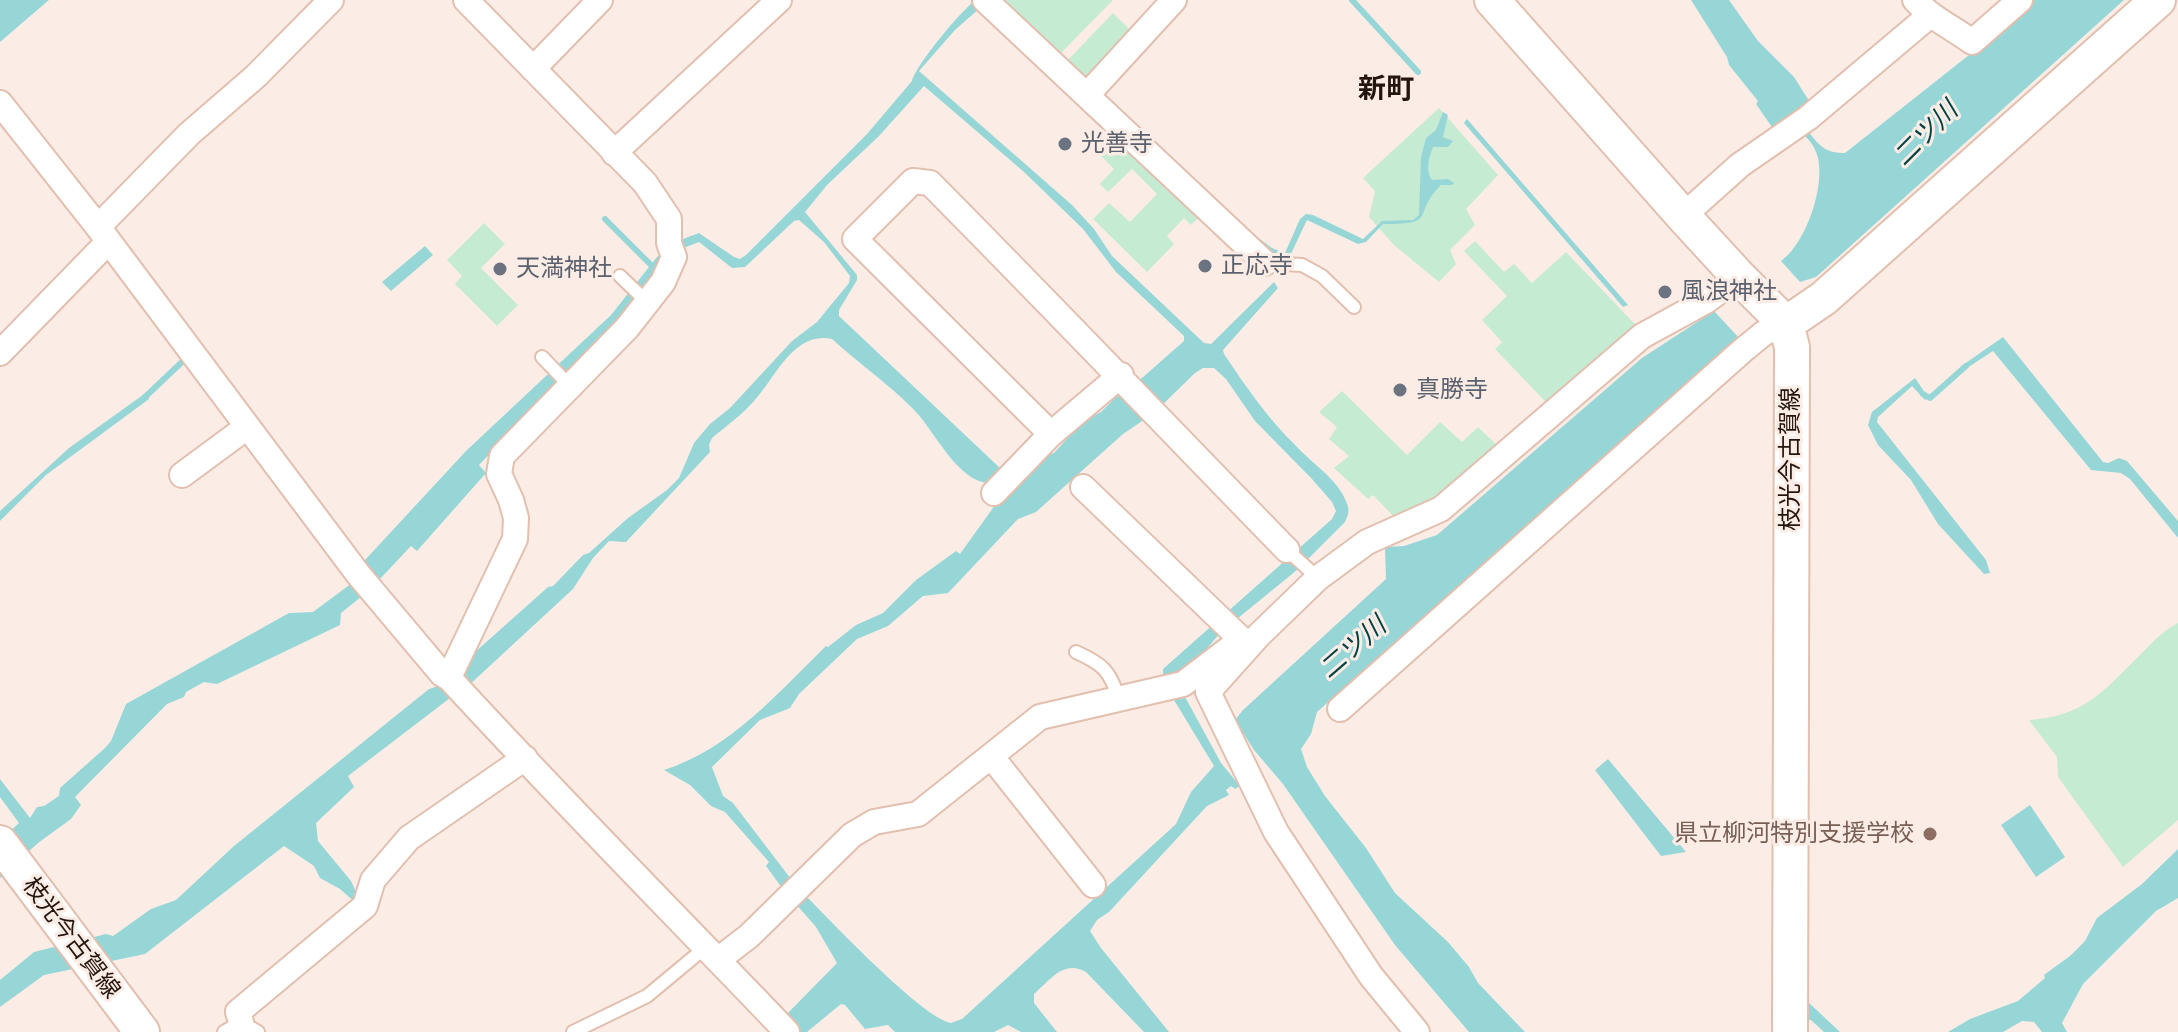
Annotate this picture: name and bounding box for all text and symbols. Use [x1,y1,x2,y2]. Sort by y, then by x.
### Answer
district label: 新町 [1358,73,1414,107]
water label: 二ツ川 [1887,95,1965,173]
place label: 光善寺 [1081,130,1153,158]
marker: 光善寺 [1056,135,1074,153]
place label: 正応寺 [1221,252,1293,280]
place label: 天満神社 [516,255,612,283]
marker: 正応寺 [1196,257,1214,275]
marker: 天満神社 [491,260,509,278]
place label: 風浪神社 [1681,278,1777,306]
marker: 風浪神社 [1656,283,1674,301]
place label: 真勝寺 [1416,376,1488,404]
marker: 真勝寺 [1391,381,1409,399]
street label: 枝光今古賀線 [1777,387,1805,531]
water label: 二ツ川 [1313,611,1393,685]
place label: 県立柳河特別支援学校 [1674,820,1914,848]
marker: 県立柳河特別支援学校 [1921,825,1939,843]
street label: 枝光今古賀線 [16,872,126,1004]

